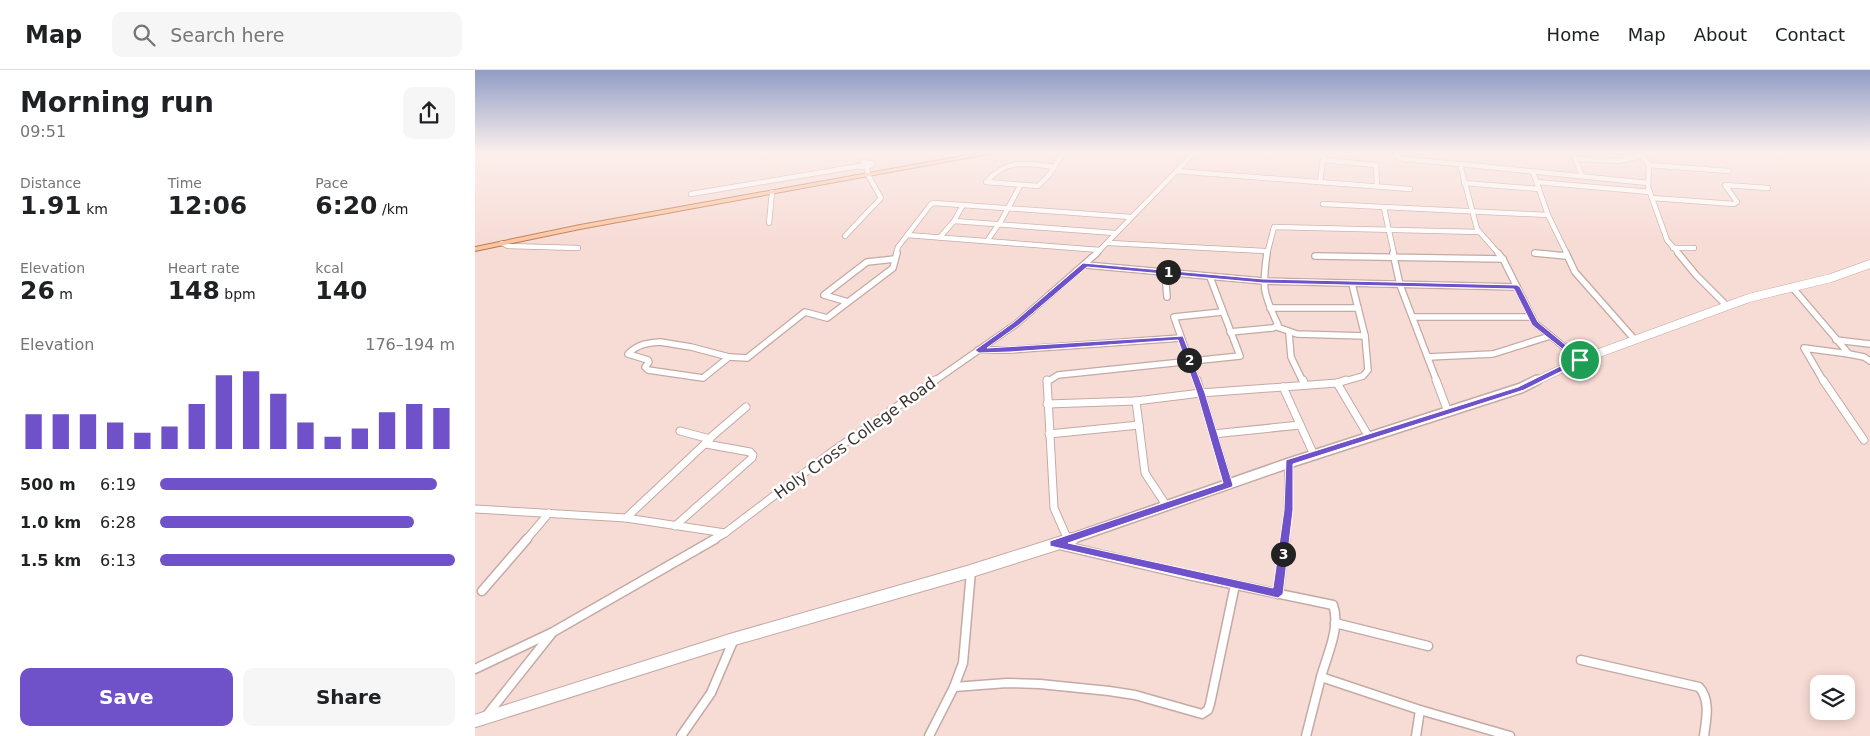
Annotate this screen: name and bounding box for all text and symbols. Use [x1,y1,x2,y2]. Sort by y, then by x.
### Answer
search box [112,12,462,57]
text: Map [25,21,82,49]
icon: search [130,21,158,49]
text: Search here [170,24,284,46]
text: Home [1547,24,1600,45]
text: Map [1628,24,1666,45]
text: About [1694,24,1747,45]
text: Contact [1775,24,1845,45]
text: Morning run [20,86,214,119]
button: share [403,87,455,139]
text: 09:51 [20,122,66,141]
text: Distance [20,175,81,191]
text: Time [168,175,202,191]
text: Pace [315,175,348,191]
text: 1.91 [20,191,82,220]
text: 12:06 [168,191,247,220]
text: 6:20 [315,191,378,220]
text: km [82,201,108,217]
text: /km [378,201,408,217]
text: Elevation [20,260,85,276]
text: Heart rate [168,260,240,276]
text: kcal [315,260,344,276]
pin: 1 [1155,260,1181,284]
text: 1 [1164,264,1173,280]
text: 26 [20,276,55,305]
text: 148 [168,276,220,305]
text: 140 [315,276,368,305]
text: m [55,286,73,302]
text: bpm [220,286,256,302]
text: Elevation [20,335,94,354]
text: 176–194 m [365,335,455,354]
pin [1559,339,1601,381]
icon: arrive [1566,346,1594,374]
pin: 2 [1177,348,1201,372]
text: 2 [1185,352,1194,368]
street label: Holy Cross College Road [771,373,939,503]
text: 500 m [20,475,76,494]
text: 6:19 [100,475,136,494]
text: 1.0 km [20,513,81,532]
text: 6:28 [100,513,136,532]
pin: 3 [1271,542,1295,566]
text: 3 [1279,546,1288,562]
text: 1.5 km [20,551,81,570]
text: 6:13 [100,551,136,570]
button: Save [20,668,233,726]
button: Share [243,668,455,726]
map controls [1810,675,1855,720]
button: layers [1810,675,1855,720]

